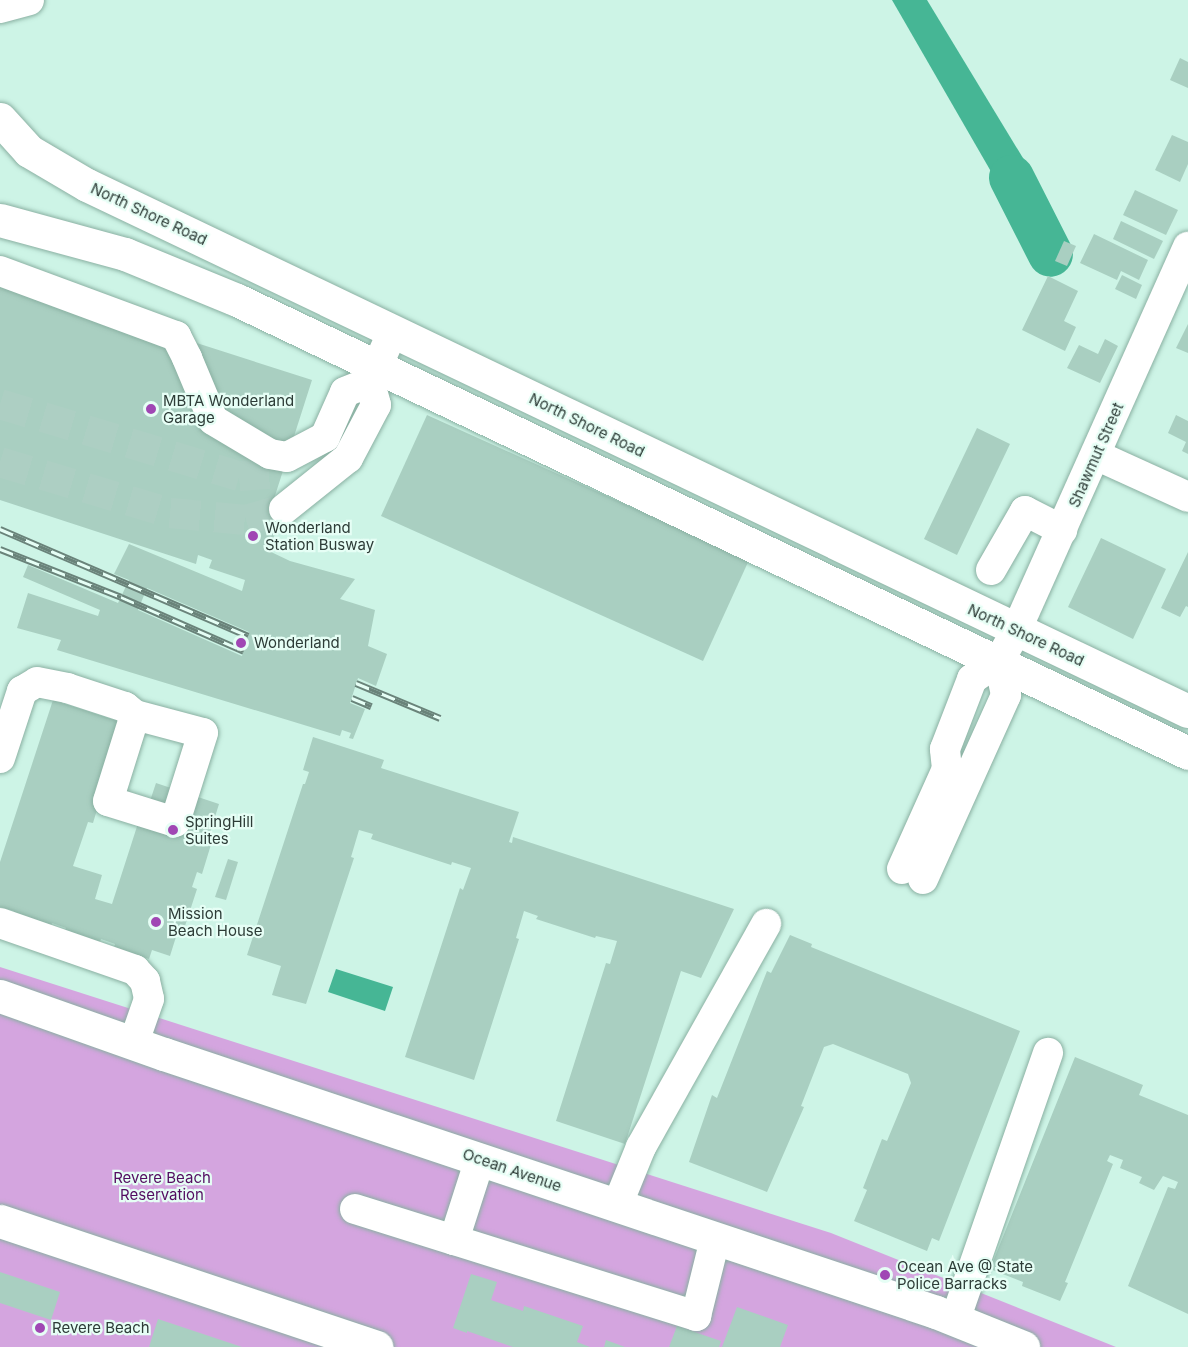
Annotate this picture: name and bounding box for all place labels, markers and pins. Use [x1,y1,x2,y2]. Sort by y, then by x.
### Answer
place label: MBTA Wonderland Garage [163,391,294,426]
marker: MBTA Wonderland Garage [144,402,158,416]
place label: Wonderland Station Busway [265,518,374,553]
marker: Wonderland Station Busway [246,529,260,543]
marker: Wonderland [232,634,250,652]
place label: Wonderland [254,634,340,652]
place label: SpringHill Suites [185,812,253,847]
marker: SpringHill Suites [166,823,180,837]
place label: Mission Beach House [168,904,262,939]
marker: Mission Beach House [149,915,163,929]
place label: Ocean Ave @ State Police Barracks [897,1257,1033,1292]
marker: Ocean Ave @ State Police Barracks [878,1268,892,1282]
place label: Revere Beach [52,1319,150,1337]
marker: Revere Beach [33,1321,47,1335]

